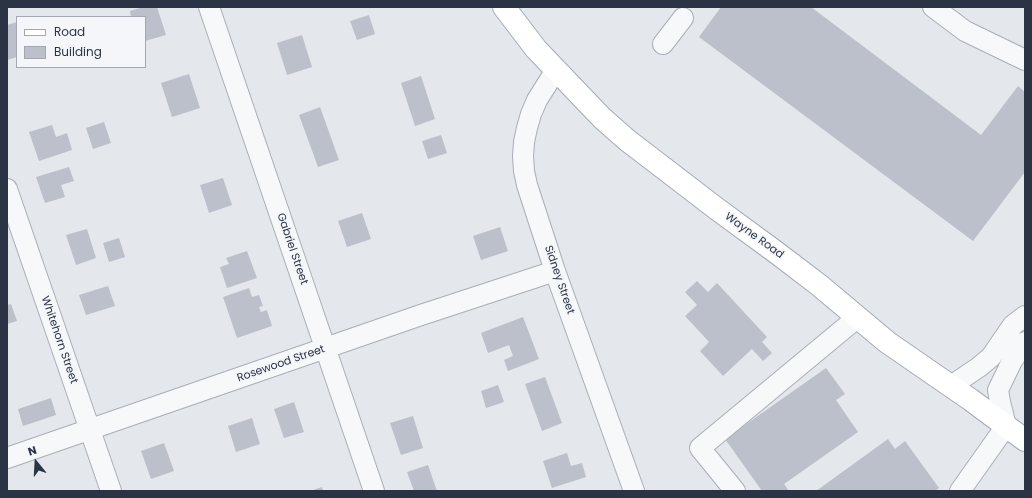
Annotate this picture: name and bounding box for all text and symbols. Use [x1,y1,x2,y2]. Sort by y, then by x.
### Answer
legend [16,16,146,68]
text: Road [54,23,85,40]
text: Building [54,43,102,60]
street label: Wayne Road [722,210,786,262]
street label: Gabriel Street [274,211,310,287]
street label: Sidney Street [541,244,577,316]
street label: Whitehorn Street [38,295,80,385]
street label: Rosewood Street [235,343,327,385]
north arrow [16,442,56,482]
text: N [26,442,39,459]

